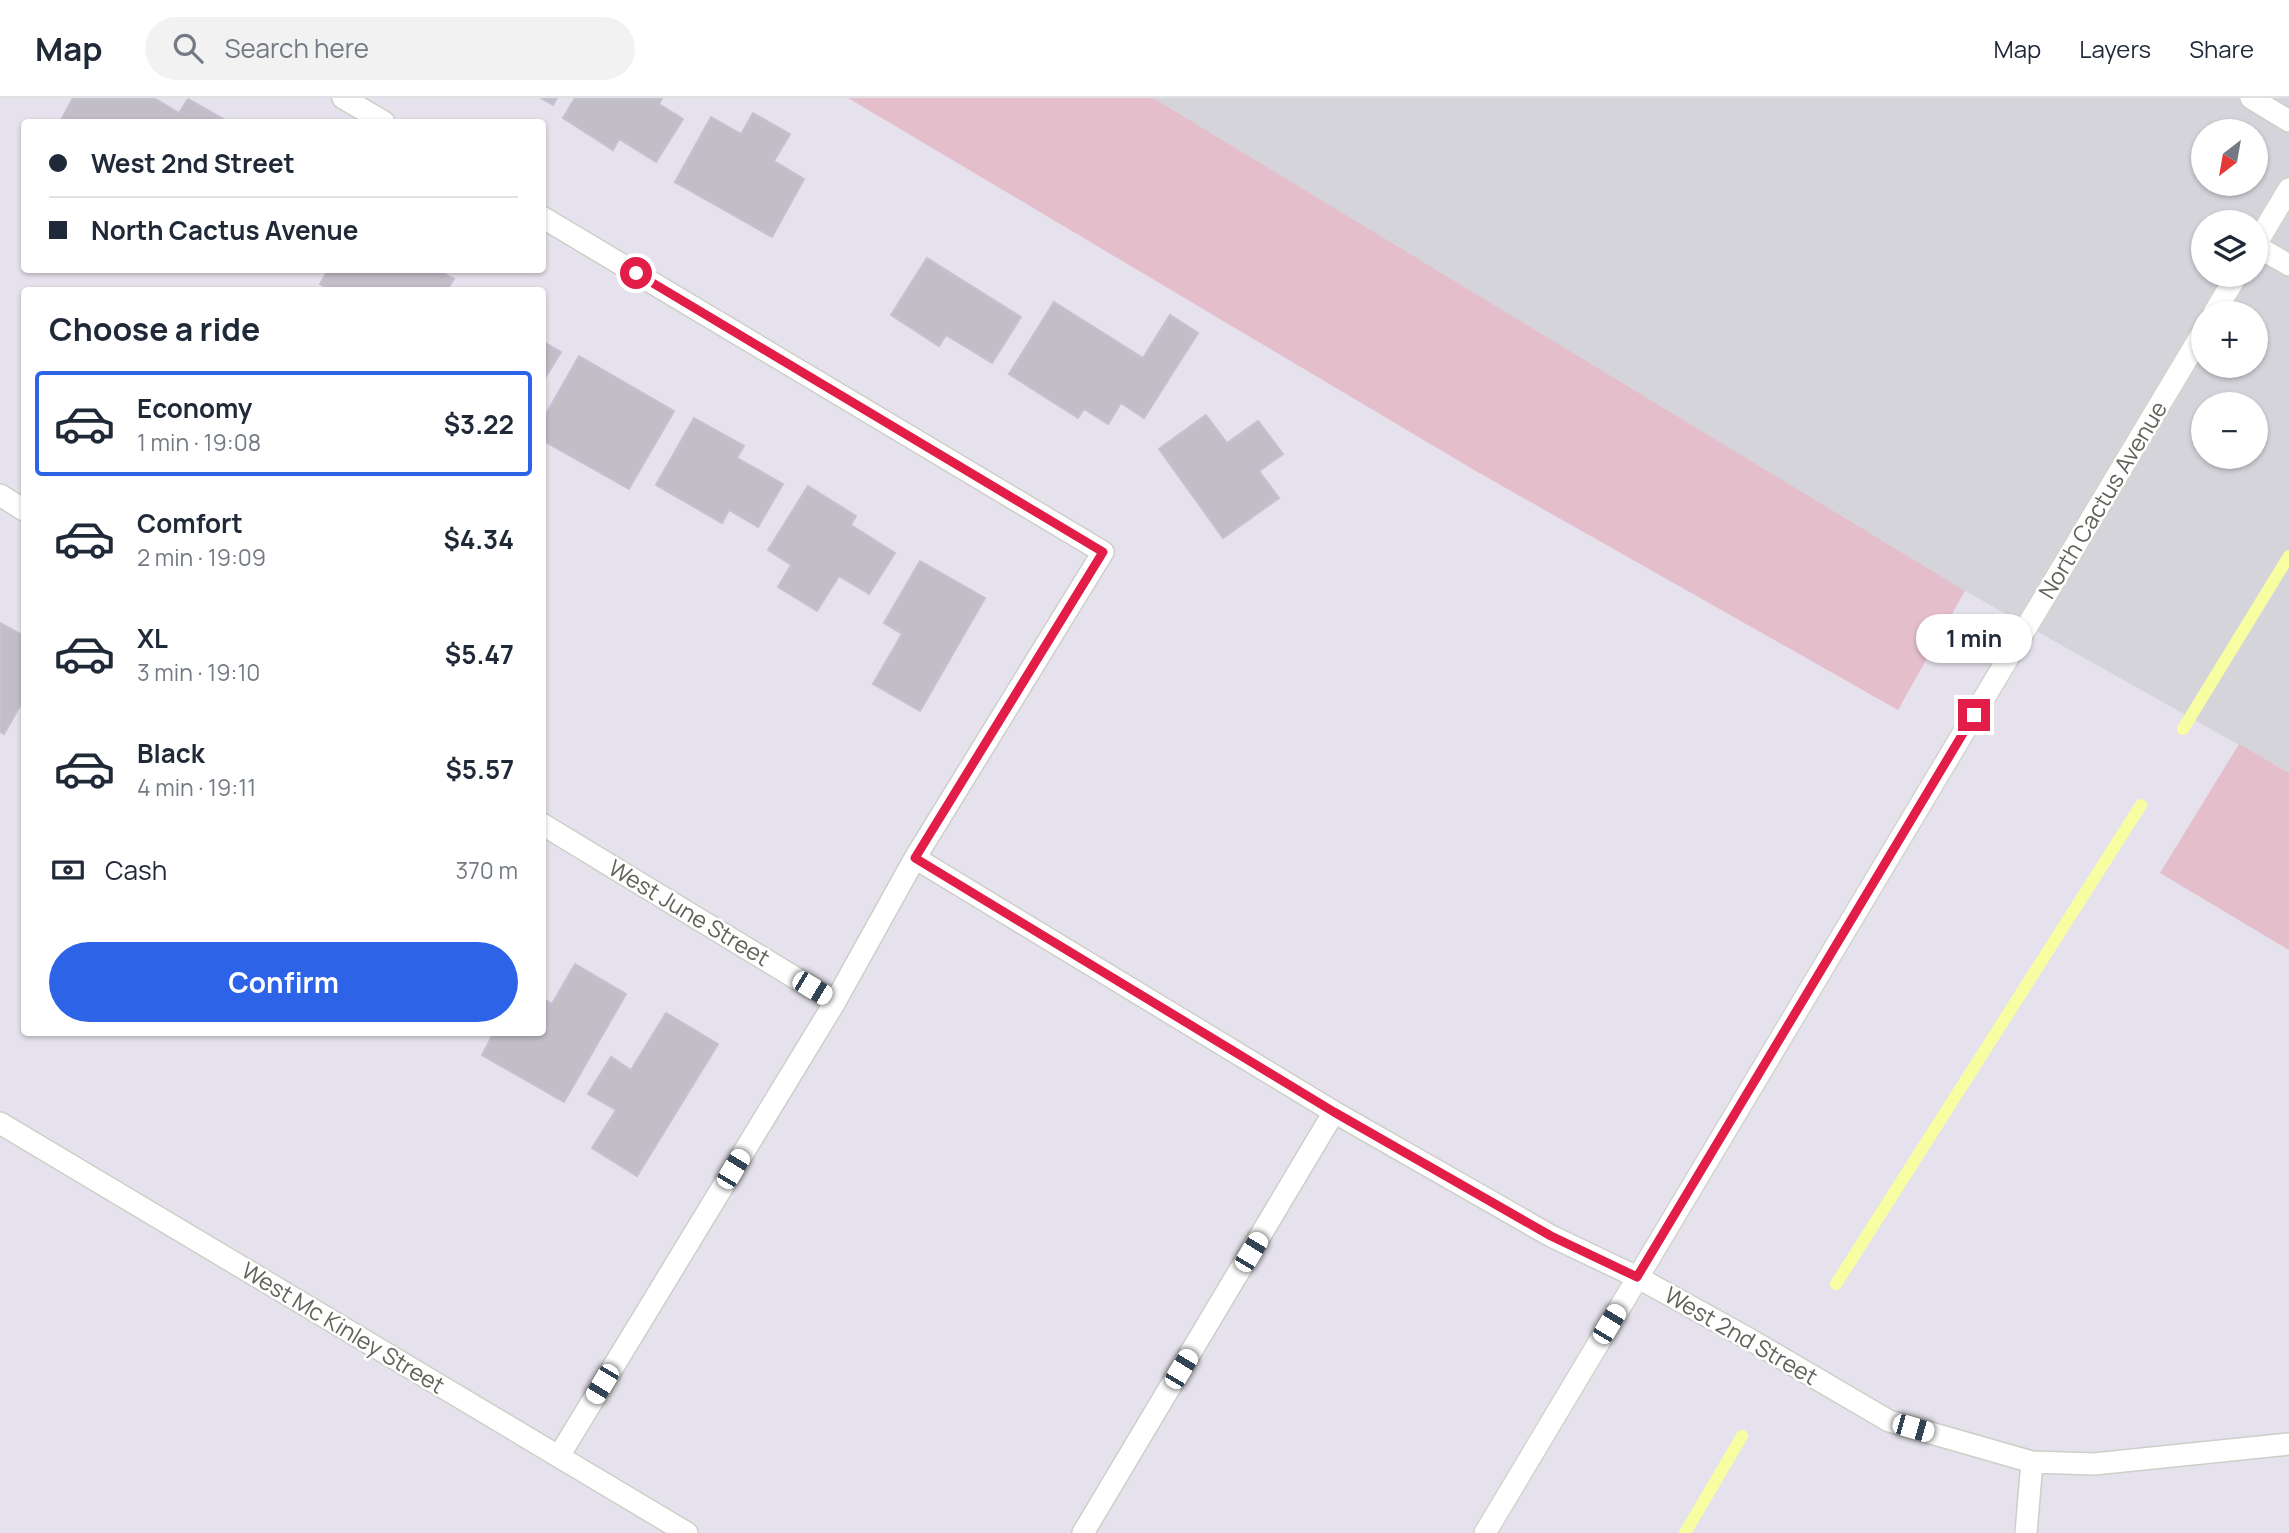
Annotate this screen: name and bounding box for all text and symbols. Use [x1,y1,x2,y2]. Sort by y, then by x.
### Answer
search box [145,17,635,80]
text: Map [35,26,103,71]
icon: search [169,29,207,67]
text: Search here [225,30,369,66]
text: Map [1994,32,2041,65]
text: Layers [2079,32,2151,65]
text: Share [2189,32,2254,65]
north arrow [2191,119,2268,196]
map controls [2191,119,2268,469]
text: West 2nd Street [91,145,295,181]
button: layers [2191,210,2268,287]
text: North Cactus Avenue [91,212,358,248]
route start [620,257,652,289]
button: + [2191,301,2268,378]
text: Choose a ride [49,307,260,351]
text: Economy [137,390,252,426]
icon: car [53,392,116,455]
button: − [2191,392,2268,469]
street label: North Cactus Avenue [2030,395,2174,604]
text: $3.22 [444,406,514,442]
text: 1 min · 19:08 [137,426,261,458]
text: Comfort [137,505,243,541]
icon: car [53,507,116,570]
text: $4.34 [444,521,514,557]
text: 2 min · 19:09 [137,541,266,573]
callout: 1 min [1916,614,2032,662]
text: XL [137,620,168,656]
icon: car [53,622,116,685]
text: 1 min [1946,622,2002,654]
text: $5.47 [445,636,514,672]
text: 3 min · 19:10 [137,656,260,688]
route end [1958,699,1990,731]
text: Black [137,735,205,771]
icon: car [53,737,116,800]
text: $5.57 [445,751,514,787]
text: 4 min · 19:11 [137,771,256,803]
icon: cash [49,851,87,889]
street label: West June Street [603,851,776,973]
text: Cash [105,852,167,888]
text: 370 m [456,854,518,886]
button: Confirm [49,942,518,1022]
car [789,968,836,1008]
car [714,1146,753,1192]
car [1232,1229,1271,1275]
street label: West Mc Kinley Street [236,1254,451,1401]
street label: West 2nd Street [1659,1278,1824,1392]
car [1590,1301,1629,1347]
car [1162,1346,1201,1392]
car [583,1361,622,1407]
car [1890,1412,1937,1444]

